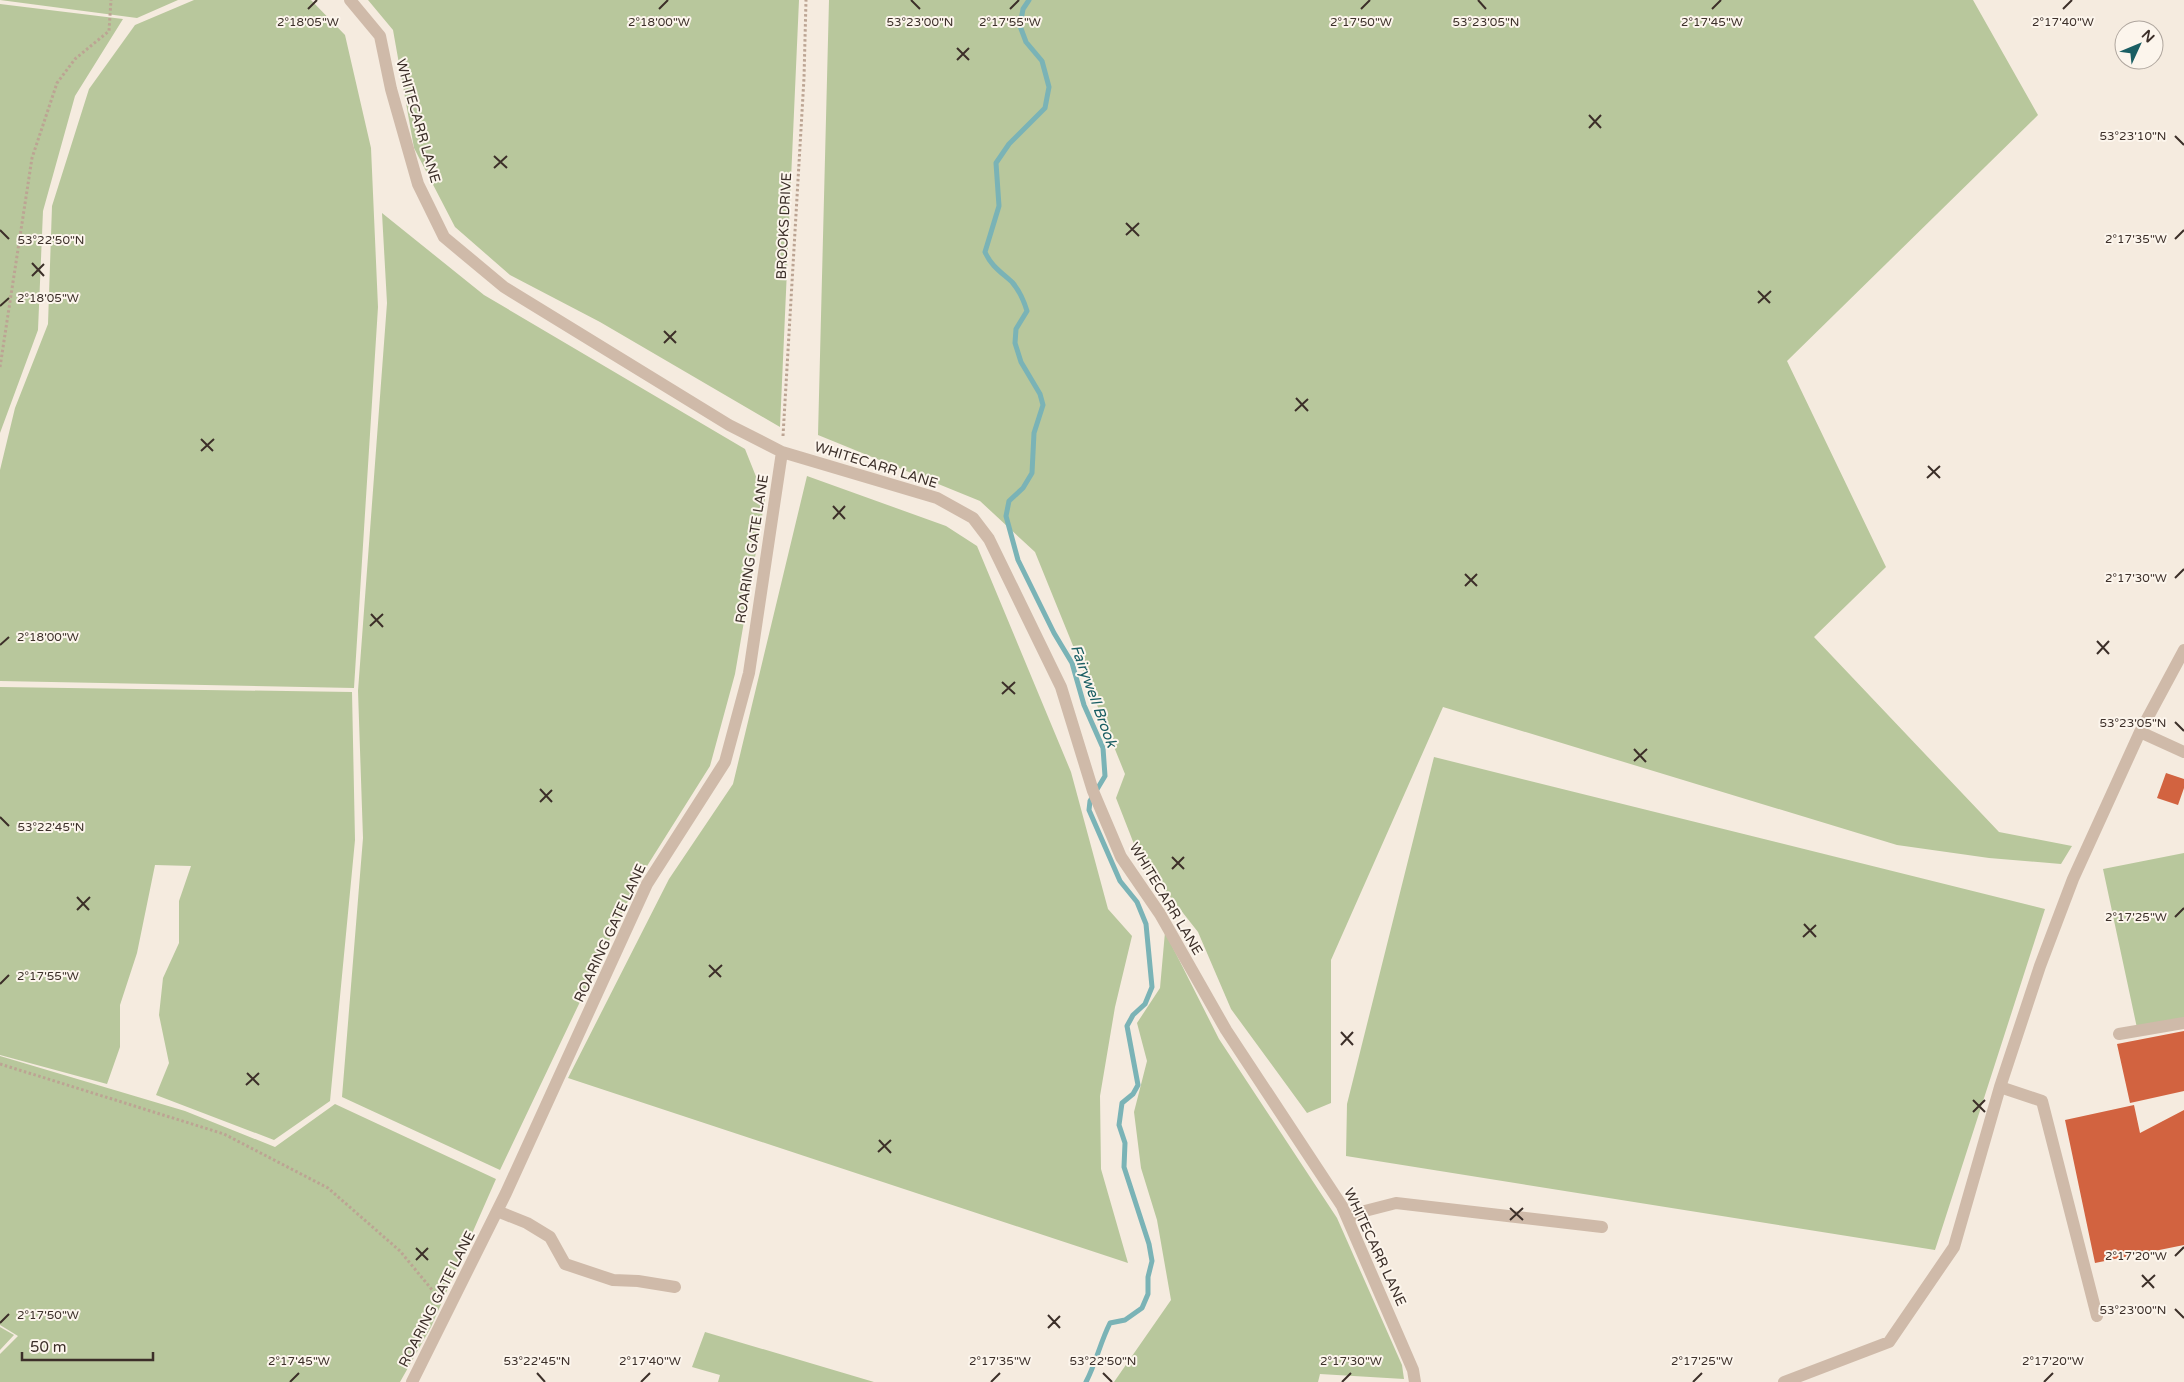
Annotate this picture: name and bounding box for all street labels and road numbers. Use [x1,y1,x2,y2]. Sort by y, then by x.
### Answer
street label: WHITECARR LANE [392,57,444,185]
street label: BROOKS DRIVE [773,172,795,280]
street label: WHITECARR LANE [812,438,940,492]
street label: ROARING GATE LANE [732,473,772,625]
street label: WHITECARR LANE [1126,840,1206,958]
street label: ROARING GATE LANE [570,861,650,1005]
street label: WHITECARR LANE [1340,1185,1410,1309]
street label: ROARING GATE LANE [395,1228,479,1370]

